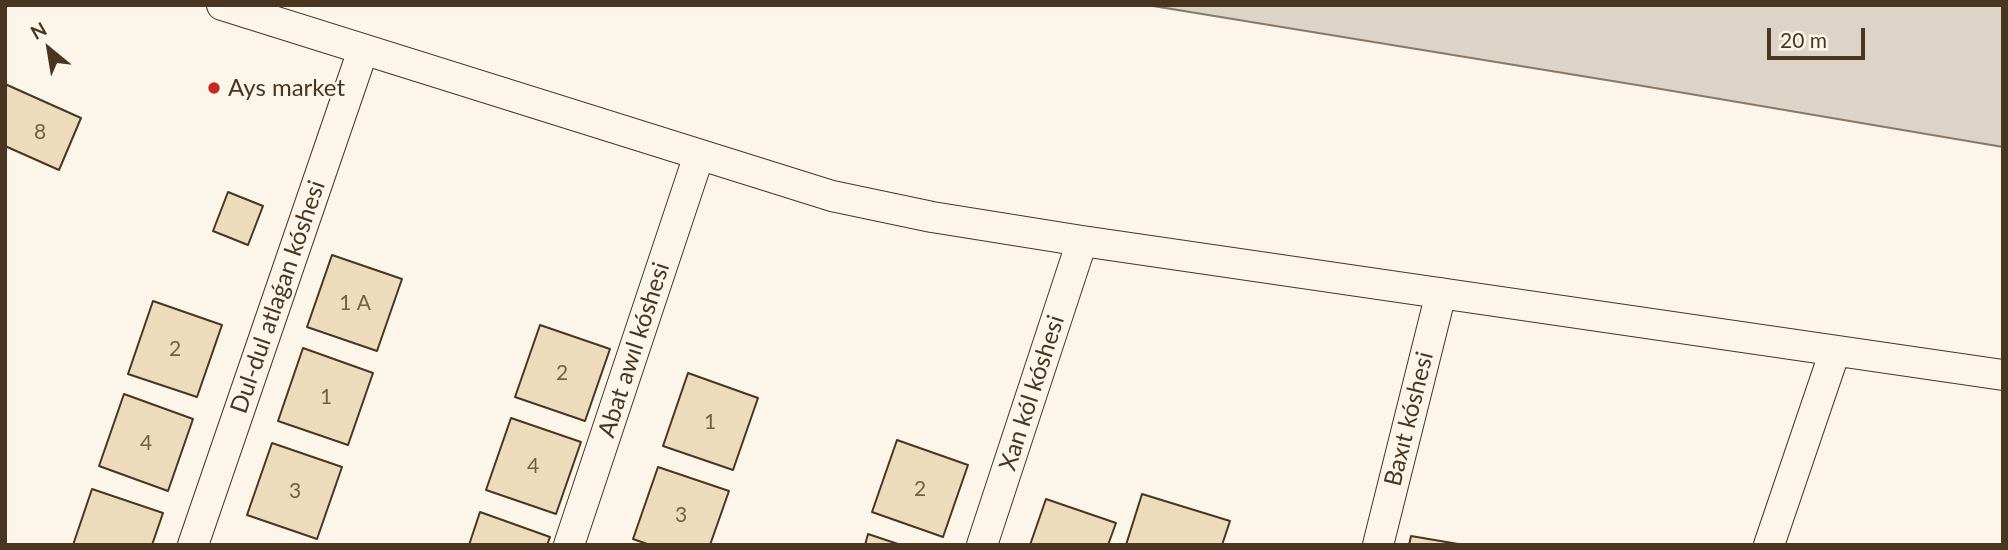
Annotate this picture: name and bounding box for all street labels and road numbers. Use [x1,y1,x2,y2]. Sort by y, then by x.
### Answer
street label: Dul-dul atlaǵan kóshesi [225,177,331,417]
street label: Abat awıl kóshesi [592,259,676,441]
street label: Xan kól kóshesi [993,312,1071,474]
street label: Baxıt kóshesi [1378,349,1440,489]

